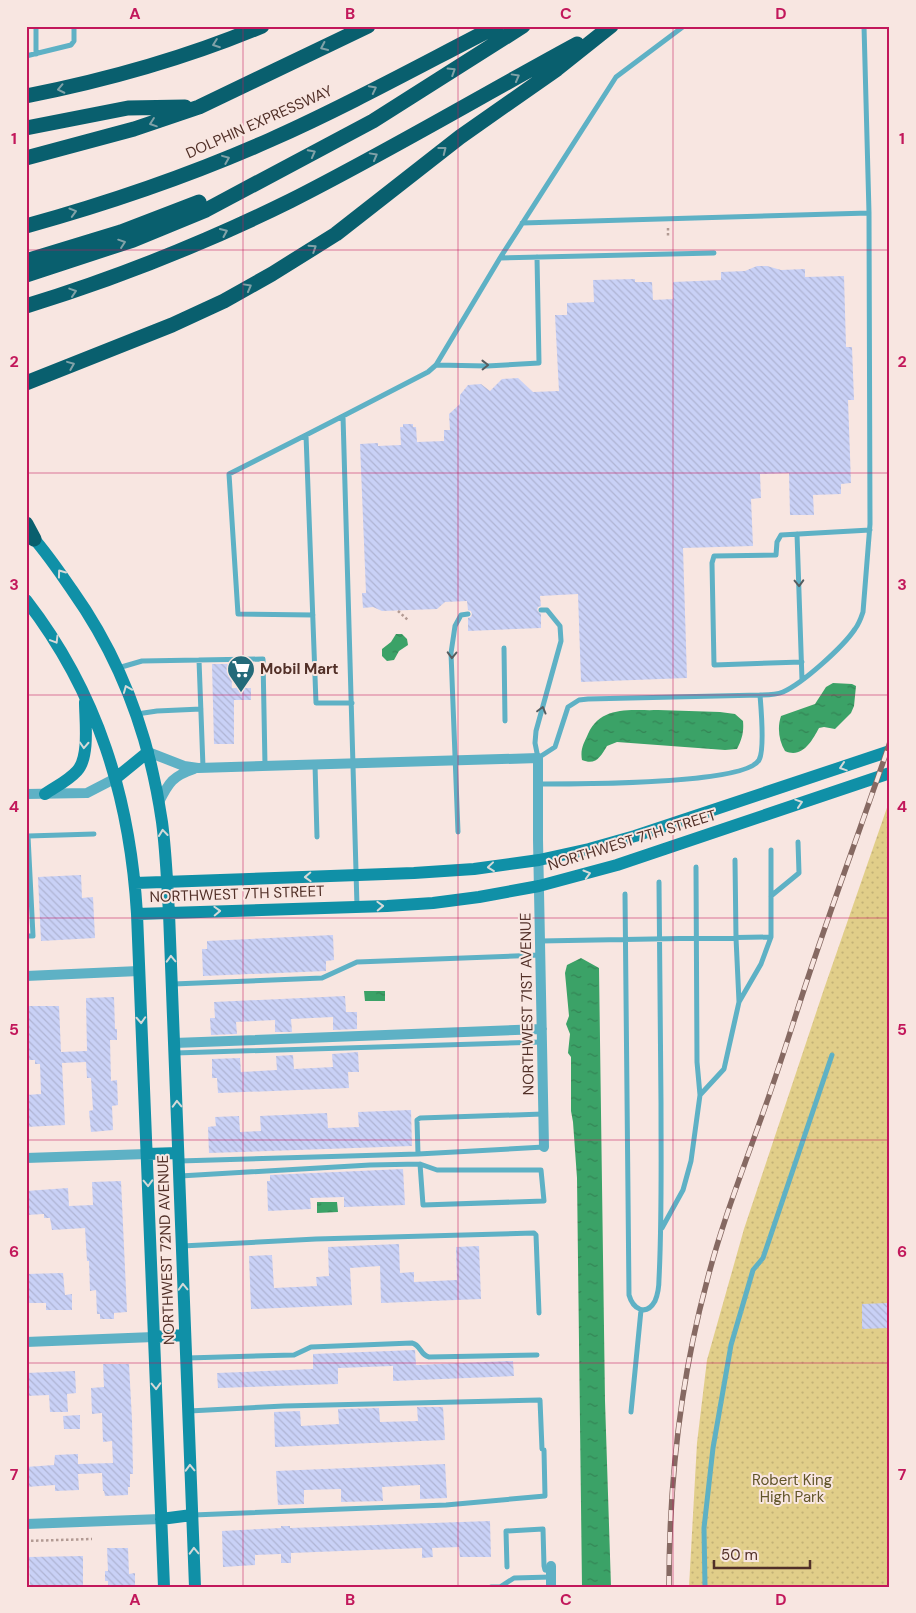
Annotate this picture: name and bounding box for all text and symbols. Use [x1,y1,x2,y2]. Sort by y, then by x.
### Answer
text: A [129,3,141,24]
text: B [345,3,355,24]
text: C [560,3,572,24]
text: D [775,3,787,24]
one-way arrow [213,38,221,48]
one-way arrow [320,41,329,52]
one-way arrow [446,68,455,77]
one-way arrow [511,74,520,84]
street label: DOLPHIN EXPRESSWAY [183,81,336,163]
one-way arrow [56,84,65,94]
one-way arrow [368,85,377,95]
one-way arrow [150,117,158,127]
text: 1 [11,128,17,149]
text: 1 [899,128,905,149]
one-way arrow [437,147,447,156]
one-way arrow [306,149,315,159]
one-way arrow [368,152,377,162]
one-way arrow [222,154,230,164]
one-way arrow [69,208,77,218]
one-way arrow [219,227,228,238]
one-way arrow [118,239,126,249]
one-way arrow [308,245,317,254]
one-way arrow [243,284,252,294]
one-way arrow [68,287,76,297]
text: 2 [9,351,19,372]
text: 2 [897,351,907,372]
one-way arrow [481,360,489,371]
one-way arrow [67,361,75,371]
one-way arrow [58,569,67,579]
text: 3 [9,574,19,595]
text: 3 [897,574,907,595]
one-way arrow [793,579,804,587]
one-way arrow [48,634,58,643]
one-way arrow [447,652,457,659]
supermarket icon: Mobil Mart [226,654,256,693]
place label: Mobil Mart [260,659,339,679]
one-way arrow [123,685,133,694]
one-way arrow [536,707,546,715]
one-way arrow [79,742,90,750]
one-way arrow [840,761,848,771]
text: 4 [9,796,19,817]
text: 4 [897,796,907,817]
one-way arrow [794,799,803,809]
street label: NORTHWEST 7TH STREET [545,805,719,875]
one-way arrow [158,829,169,837]
one-way arrow [487,861,495,872]
one-way arrow [582,869,590,879]
one-way arrow [303,872,311,883]
street label: NORTHWEST 7TH STREET [149,881,325,907]
one-way arrow [376,900,384,911]
one-way arrow [214,906,222,917]
street label: NORTHWEST 71ST AVENUE [515,913,539,1095]
one-way arrow [165,955,176,963]
one-way arrow [136,1016,147,1024]
text: 5 [9,1019,19,1040]
text: 5 [897,1019,907,1040]
one-way arrow [171,1100,182,1108]
street label: NORTHWEST 72ND AVENUE [153,1155,179,1345]
one-way arrow [143,1179,153,1187]
text: 6 [9,1241,19,1262]
text: 6 [897,1241,907,1262]
one-way arrow [178,1282,189,1290]
one-way arrow [150,1382,161,1390]
text: 7 [10,1464,19,1485]
one-way arrow [185,1464,196,1472]
text: 7 [898,1464,907,1485]
park label: Robert King High Park [752,1470,832,1507]
scale bar [714,1538,810,1570]
text: 50 m [721,1545,758,1565]
one-way arrow [189,1547,199,1554]
text: A [129,1589,141,1610]
text: B [345,1589,355,1610]
text: C [560,1589,572,1610]
text: D [775,1589,787,1610]

